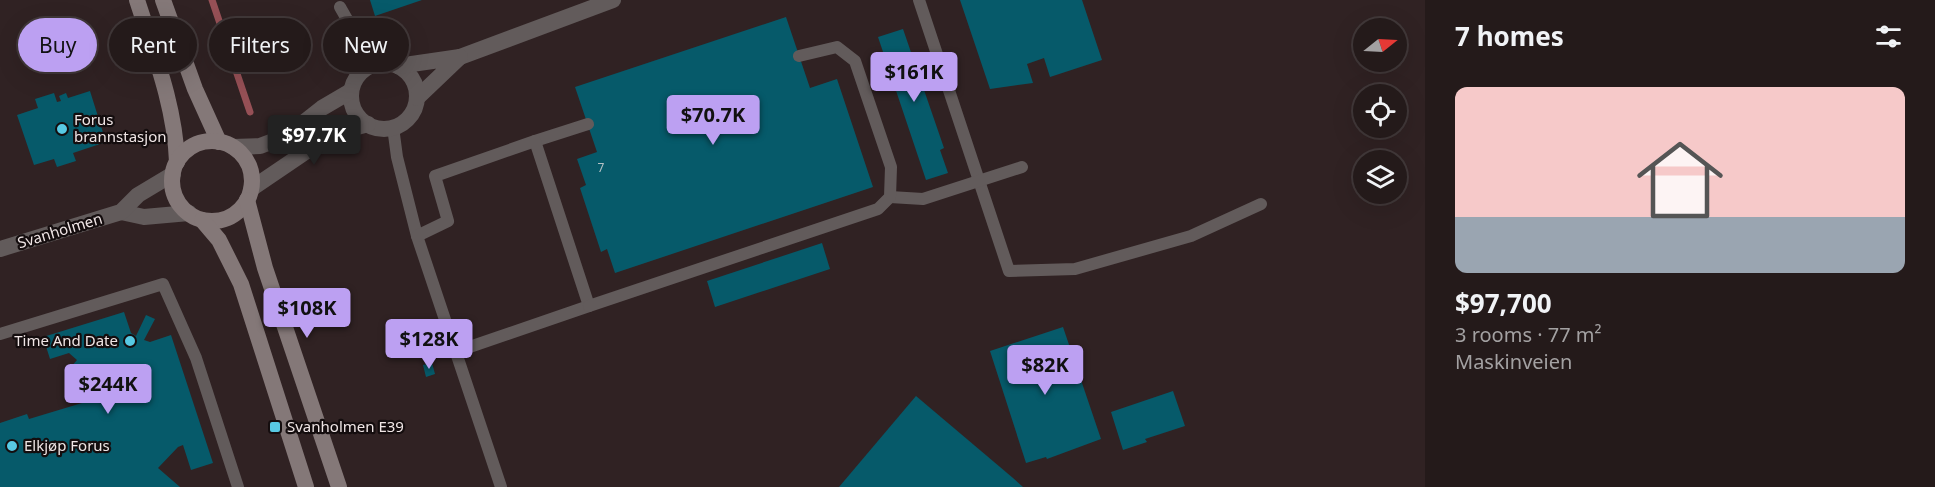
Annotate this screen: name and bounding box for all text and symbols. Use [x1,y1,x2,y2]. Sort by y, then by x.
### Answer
chip: Buy [18,18,97,72]
chip: Rent [109,18,197,72]
chip: Filters [209,18,311,72]
chip: New [323,18,409,72]
north arrow [1353,18,1407,72]
map controls [1353,18,1407,204]
text: 7 homes [1455,18,1564,54]
icon: filters [1872,20,1905,53]
pin: $161K [872,52,956,103]
text: $161K [884,58,944,85]
button: locate [1353,84,1407,138]
pin: $70.7K [664,95,762,146]
text: $70.7K [681,101,745,128]
place label: Forus brannstasjon [74,109,167,146]
pin: $97.7K [265,115,363,166]
text: $97.7K [282,121,346,148]
marker: Forus brannstasjon [55,122,69,136]
icon: home [1626,126,1734,234]
button: layers [1353,150,1407,204]
house number: 7 [598,159,605,176]
street label: Svanholmen [15,208,104,252]
text: $97,700 [1455,285,1552,321]
pin: $108K [265,288,349,339]
text: $108K [277,294,337,321]
pin: $128K [387,319,471,370]
text: 3 rooms · 77 m² [1455,321,1602,348]
text: $128K [399,325,459,352]
place label: Time And Date [14,330,118,350]
marker: Time And Date [123,334,137,348]
pin: $82K [1009,345,1081,396]
text: Maskinveien [1455,348,1572,375]
text: $82K [1021,351,1069,378]
pin: $244K [66,364,150,415]
text: $244K [78,370,138,397]
place label: Svanholmen E39 [287,416,404,436]
marker: Svanholmen E39 [268,420,282,434]
place label: Elkjøp Forus [24,435,110,455]
marker: Elkjøp Forus [5,439,19,453]

